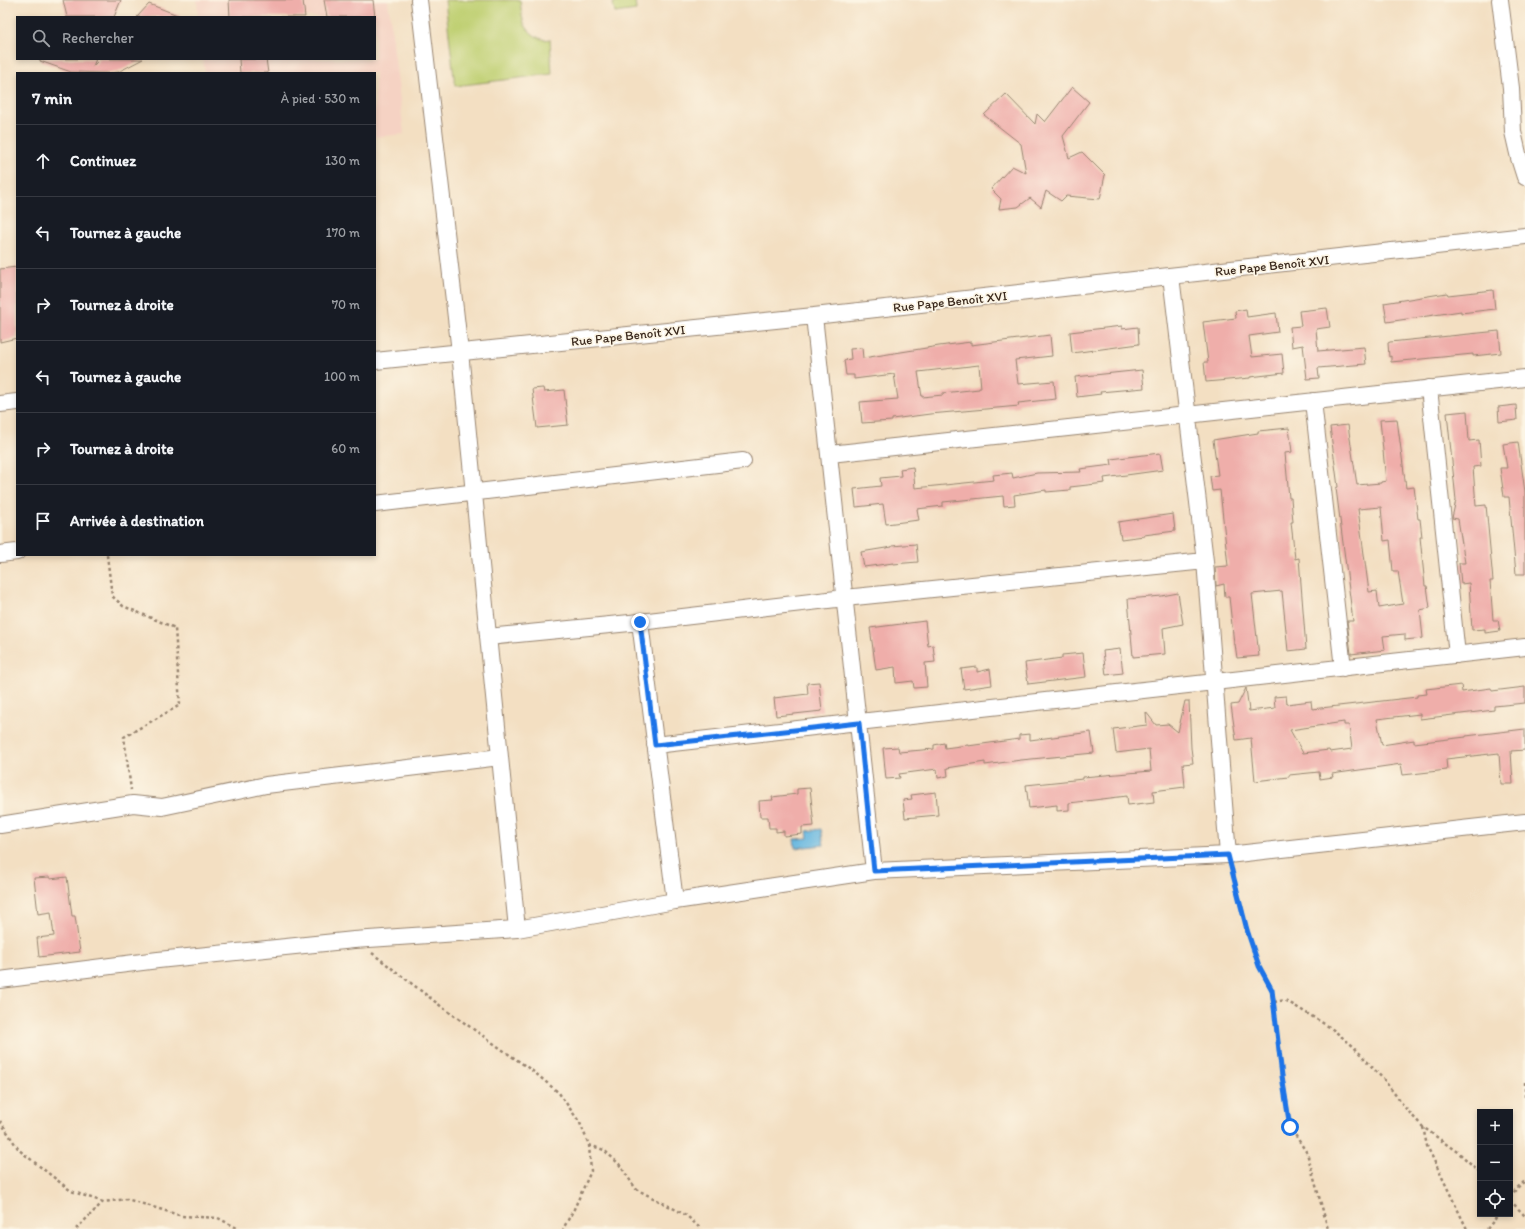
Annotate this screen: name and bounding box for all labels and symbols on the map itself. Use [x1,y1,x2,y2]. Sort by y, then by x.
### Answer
street label: Rue Pape Benoît XVI [1214,252,1330,279]
street label: Rue Pape Benoît XVI [892,288,1008,315]
street label: Rue Pape Benoît XVI [570,322,686,349]
route end [631,613,649,631]
route start [1281,1118,1299,1136]

